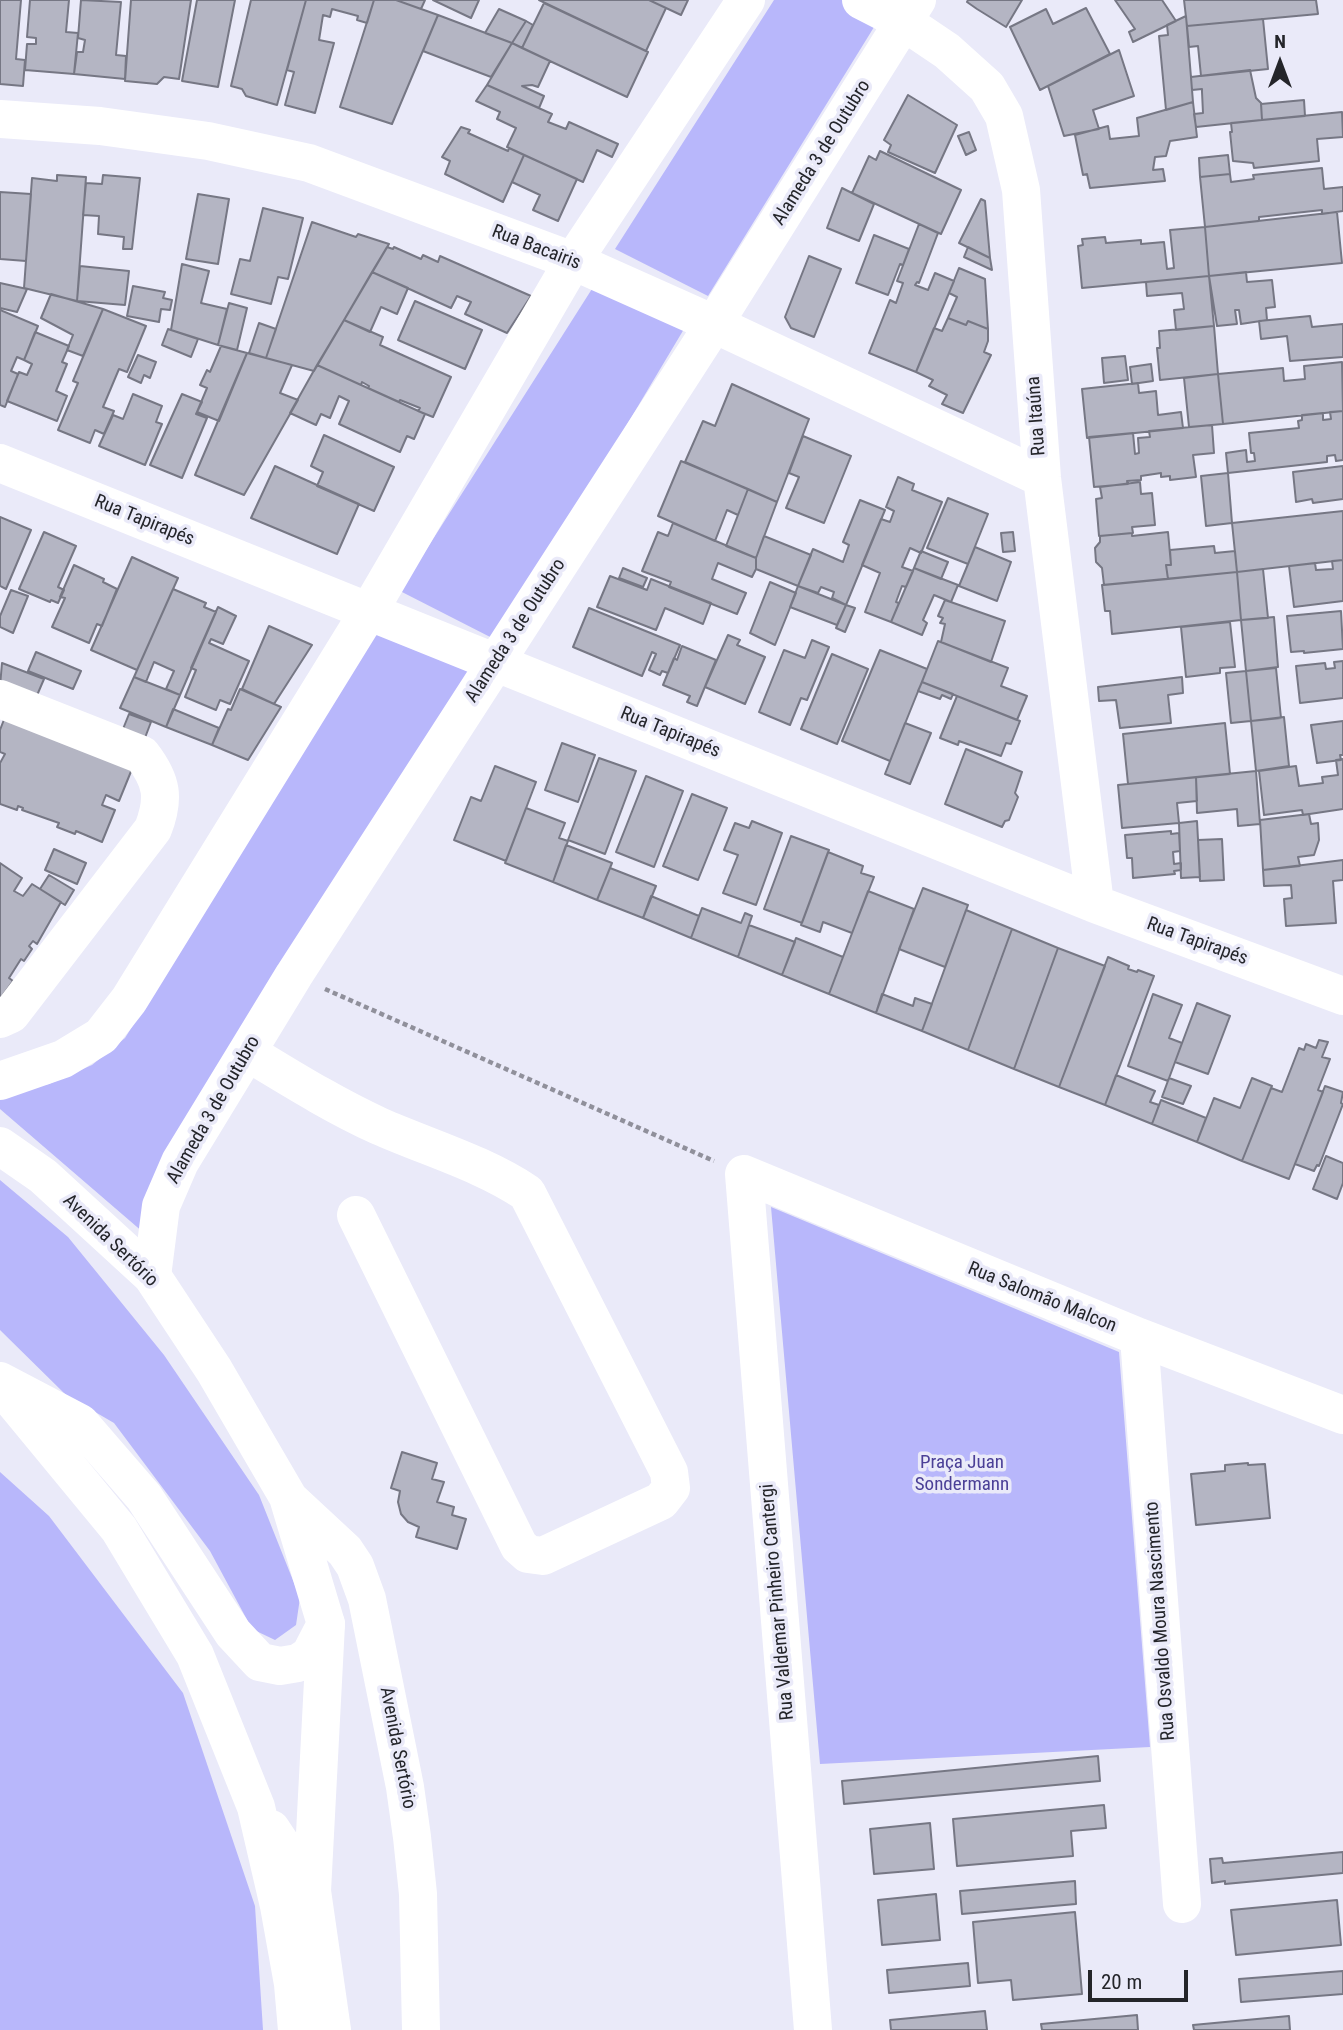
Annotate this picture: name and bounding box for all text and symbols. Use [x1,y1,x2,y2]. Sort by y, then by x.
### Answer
north arrow [1245,28,1315,98]
text: N [1274,30,1286,53]
street label: Alameda 3 de Outubro [768,76,876,230]
street label: Rua Bacairis [488,221,584,275]
street label: Rua Itaúna [1023,375,1051,457]
street label: Rua Tapirapés [91,491,197,551]
street label: Alameda 3 de Outubro [461,555,571,707]
street label: Rua Tapirapés [617,703,723,763]
street label: Rua Tapirapés [1143,913,1251,971]
street label: Alameda 3 de Outubro [162,1032,266,1188]
street label: Avenida Sertório [58,1190,162,1292]
street label: Rua Salomão Malcon [964,1258,1120,1338]
park label: Praça Juan Sondermann [915,1452,1009,1496]
street label: Rua Valdemar Pinheiro Cantergi [756,1483,800,1721]
street label: Rua Osvaldo Moura Nascimento [1141,1501,1181,1741]
street label: Avenida Sertório [374,1685,420,1811]
scale bar [1091,1956,1191,2000]
text: 20 m [1101,1970,1142,1994]

